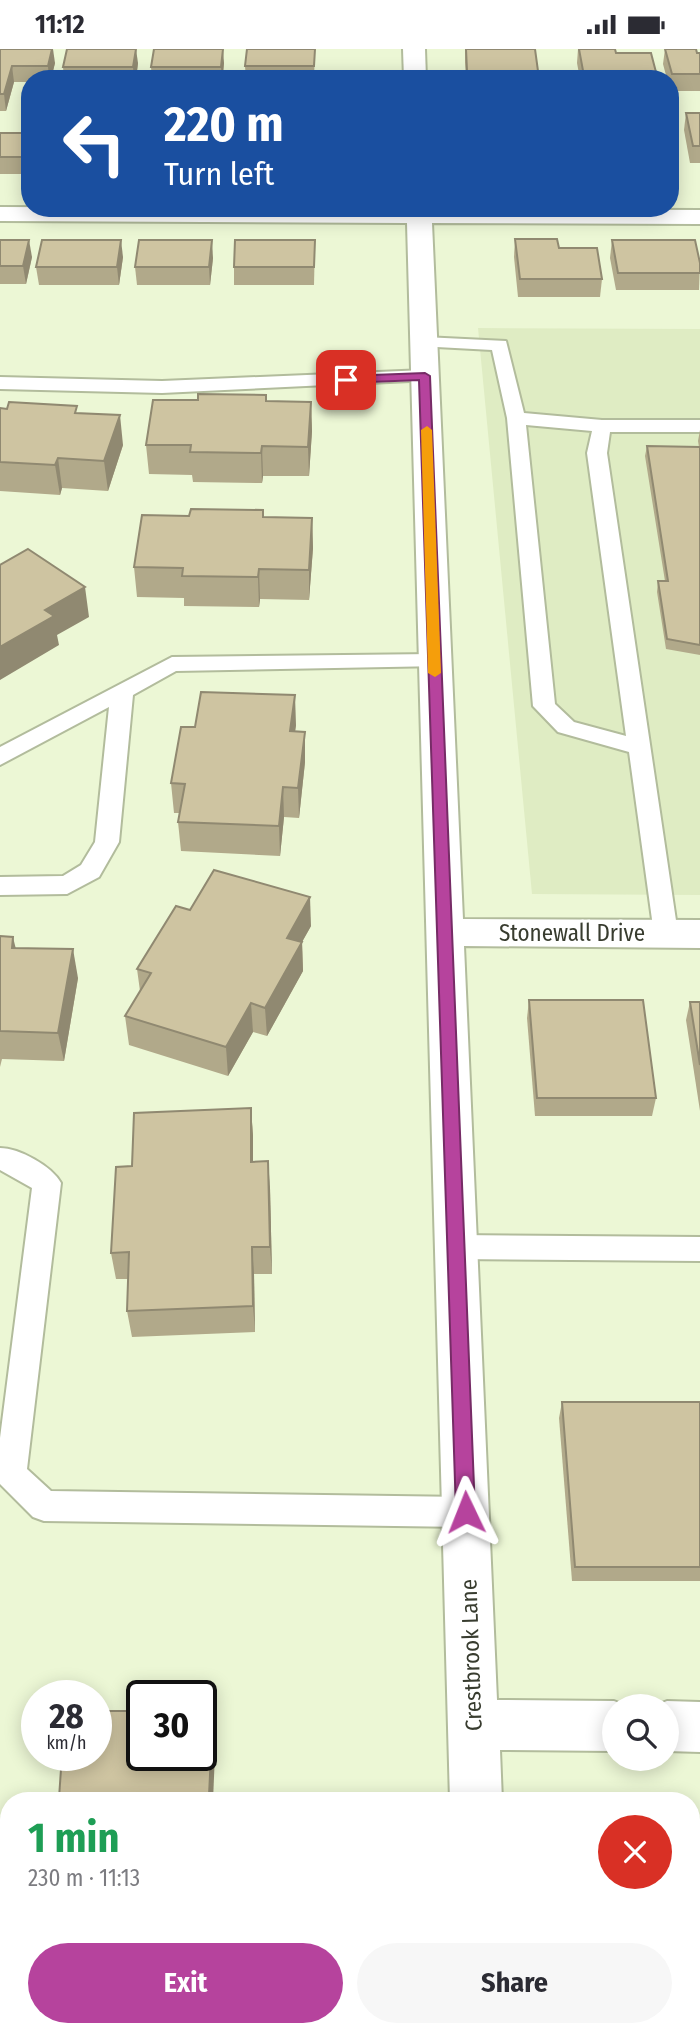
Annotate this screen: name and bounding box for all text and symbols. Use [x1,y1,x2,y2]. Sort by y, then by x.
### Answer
text: 11:12 [35,9,85,40]
text: 220 m [164,95,284,154]
icon: left [49,98,140,189]
text: Turn left [164,155,274,193]
pin [316,350,376,410]
icon: arrive [327,361,365,399]
street label: Stonewall Drive [499,919,645,947]
position arrow [429,1475,503,1549]
street label: Crestbrook Lane [454,1578,488,1732]
speed limit sign: 30 [126,1680,217,1771]
map controls [602,1694,679,1771]
button: search [602,1694,679,1771]
text: 28 [49,1695,84,1737]
text: km/h [46,1732,87,1754]
text: 1 min [28,1813,119,1863]
button: close [598,1815,672,1889]
text: 230 m · 11:13 [28,1864,140,1892]
button: Exit [28,1943,343,2023]
button: Share [357,1943,672,2023]

